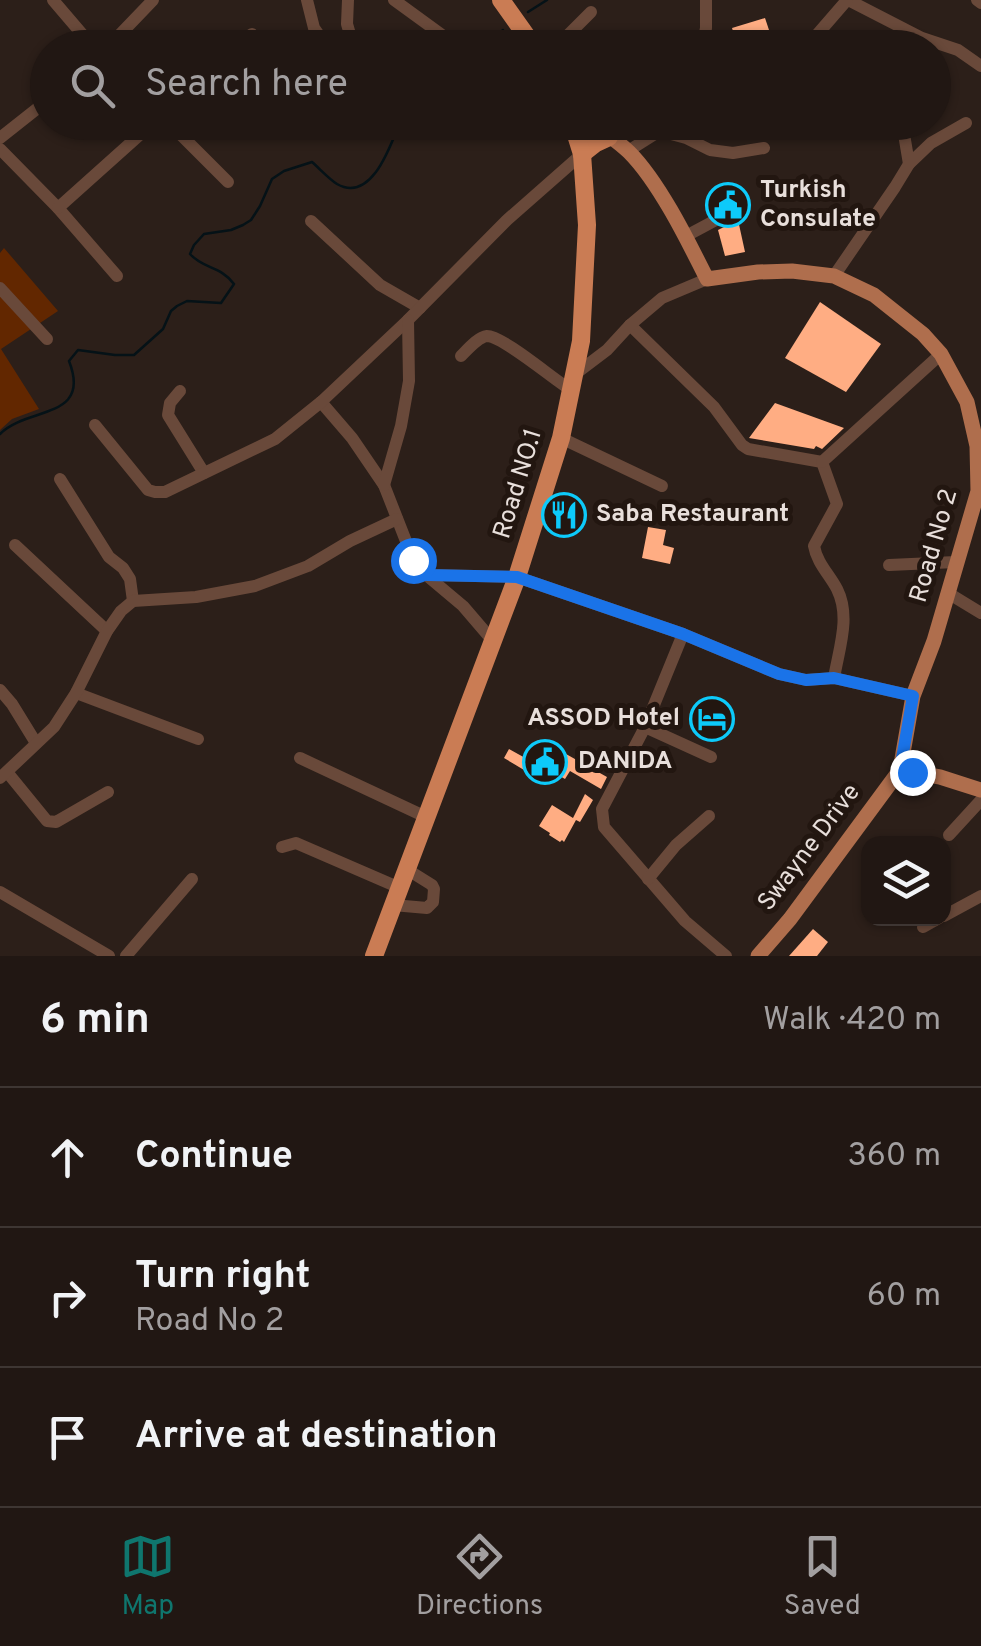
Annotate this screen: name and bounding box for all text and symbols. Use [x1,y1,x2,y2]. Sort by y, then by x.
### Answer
search box [30,30,951,140]
icon: search [65,58,120,113]
text: Search here [145,61,348,110]
place label: Turkish Consulate [760,175,876,236]
public building icon: Turkish Consulate [705,182,751,228]
street label: Road NO.1 [487,425,551,543]
street label: Road No 2 [904,486,966,606]
restaurant icon: Saba Restaurant [541,492,587,538]
place label: Saba Restaurant [596,499,789,531]
route start [391,538,437,584]
hotel icon: ASSOD Hotel [689,696,735,742]
place label: ASSOD Hotel [527,703,680,735]
public building icon: DANIDA [522,739,568,785]
place label: DANIDA [578,746,672,778]
route end [890,750,936,796]
street label: Swayne Drive [752,778,868,918]
map controls [861,836,951,926]
button: layers [861,836,951,926]
text: 6 min [40,995,150,1048]
text: Walk · 420 m [763,1001,941,1041]
icon: ahead [40,1130,95,1185]
text: Continue [135,1133,293,1182]
text: 360 m [847,1137,941,1177]
text: Turn right [135,1253,310,1302]
icon: right [40,1270,95,1325]
text: 60 m [867,1277,941,1317]
text: Road No 2 [135,1302,284,1342]
icon: arrive [40,1410,95,1465]
text: Arrive at destination [135,1413,498,1462]
tab: Map [120,1529,175,1625]
tab: Directions [416,1529,543,1625]
tab: Saved [784,1529,861,1625]

